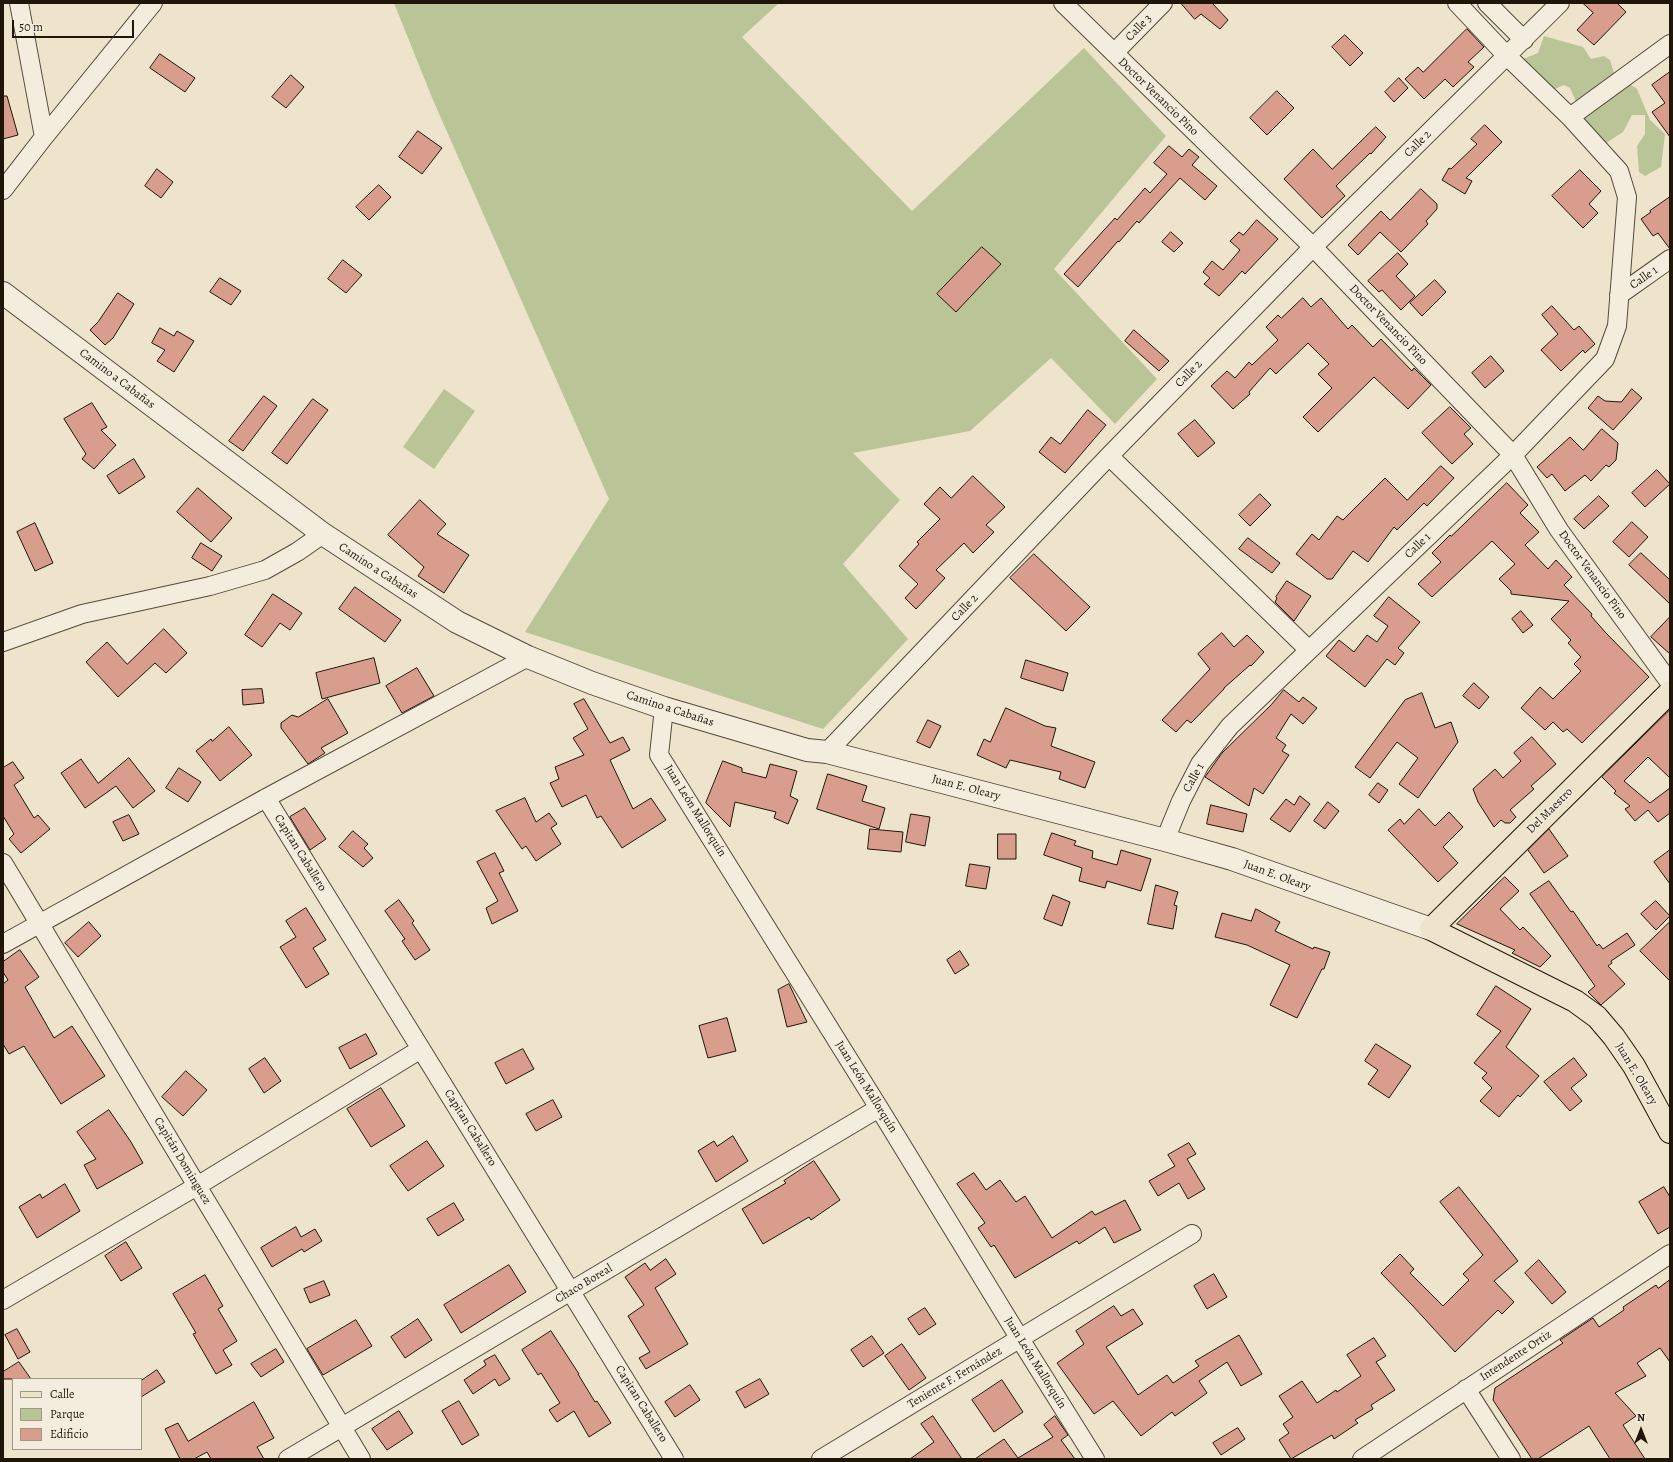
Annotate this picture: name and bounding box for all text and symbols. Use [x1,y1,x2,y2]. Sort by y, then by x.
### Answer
scale bar [14,12,136,38]
street label: Calle 3 [1123,12,1155,44]
text: 50 m [19,19,43,35]
street label: Doctor Venancio Pino [1115,55,1201,139]
street label: Calle 2 [1401,128,1435,160]
street label: Calle 1 [1627,263,1661,293]
street label: Doctor Venancio Pino [1346,282,1430,368]
street label: Camino a Cabañas [76,346,158,412]
street label: Calle 2 [1173,357,1205,391]
street label: Doctor Venancio Pino [1555,528,1629,622]
street label: Calle 1 [1402,530,1434,562]
street label: Camino a Cabañas [336,540,420,602]
street label: Calle 2 [949,591,981,625]
street label: Camino a Cabañas [624,688,716,730]
street label: Calle 1 [1180,761,1208,795]
street label: Juan León Mallorquín [661,762,729,860]
street label: Juan E. Oleary [930,772,1002,804]
street label: Del Maestro [1524,785,1576,837]
street label: Capitan Caballero [271,812,329,894]
street label: Juan E. Oleary [1242,857,1312,895]
street label: Juan León Mallorquín [832,1038,900,1136]
street label: Juan E. Oleary [1612,1040,1660,1108]
street label: Capitan Caballero [441,1087,499,1169]
street label: Capitán Dominguez [150,1115,214,1207]
street label: Chaco Boreal [553,1261,615,1307]
street label: Juan León Mallorquín [1001,1314,1069,1412]
street label: Intendente Ortiz [1477,1327,1555,1385]
street label: Teniente F. Fernández [905,1344,1005,1412]
street label: Capitan Caballero [612,1363,670,1445]
legend [12,1378,142,1450]
text: Calle [50,1386,74,1402]
text: Parque [50,1406,85,1422]
north arrow [1621,1410,1661,1450]
text: N [1637,1410,1645,1425]
text: Edificio [50,1426,88,1442]

